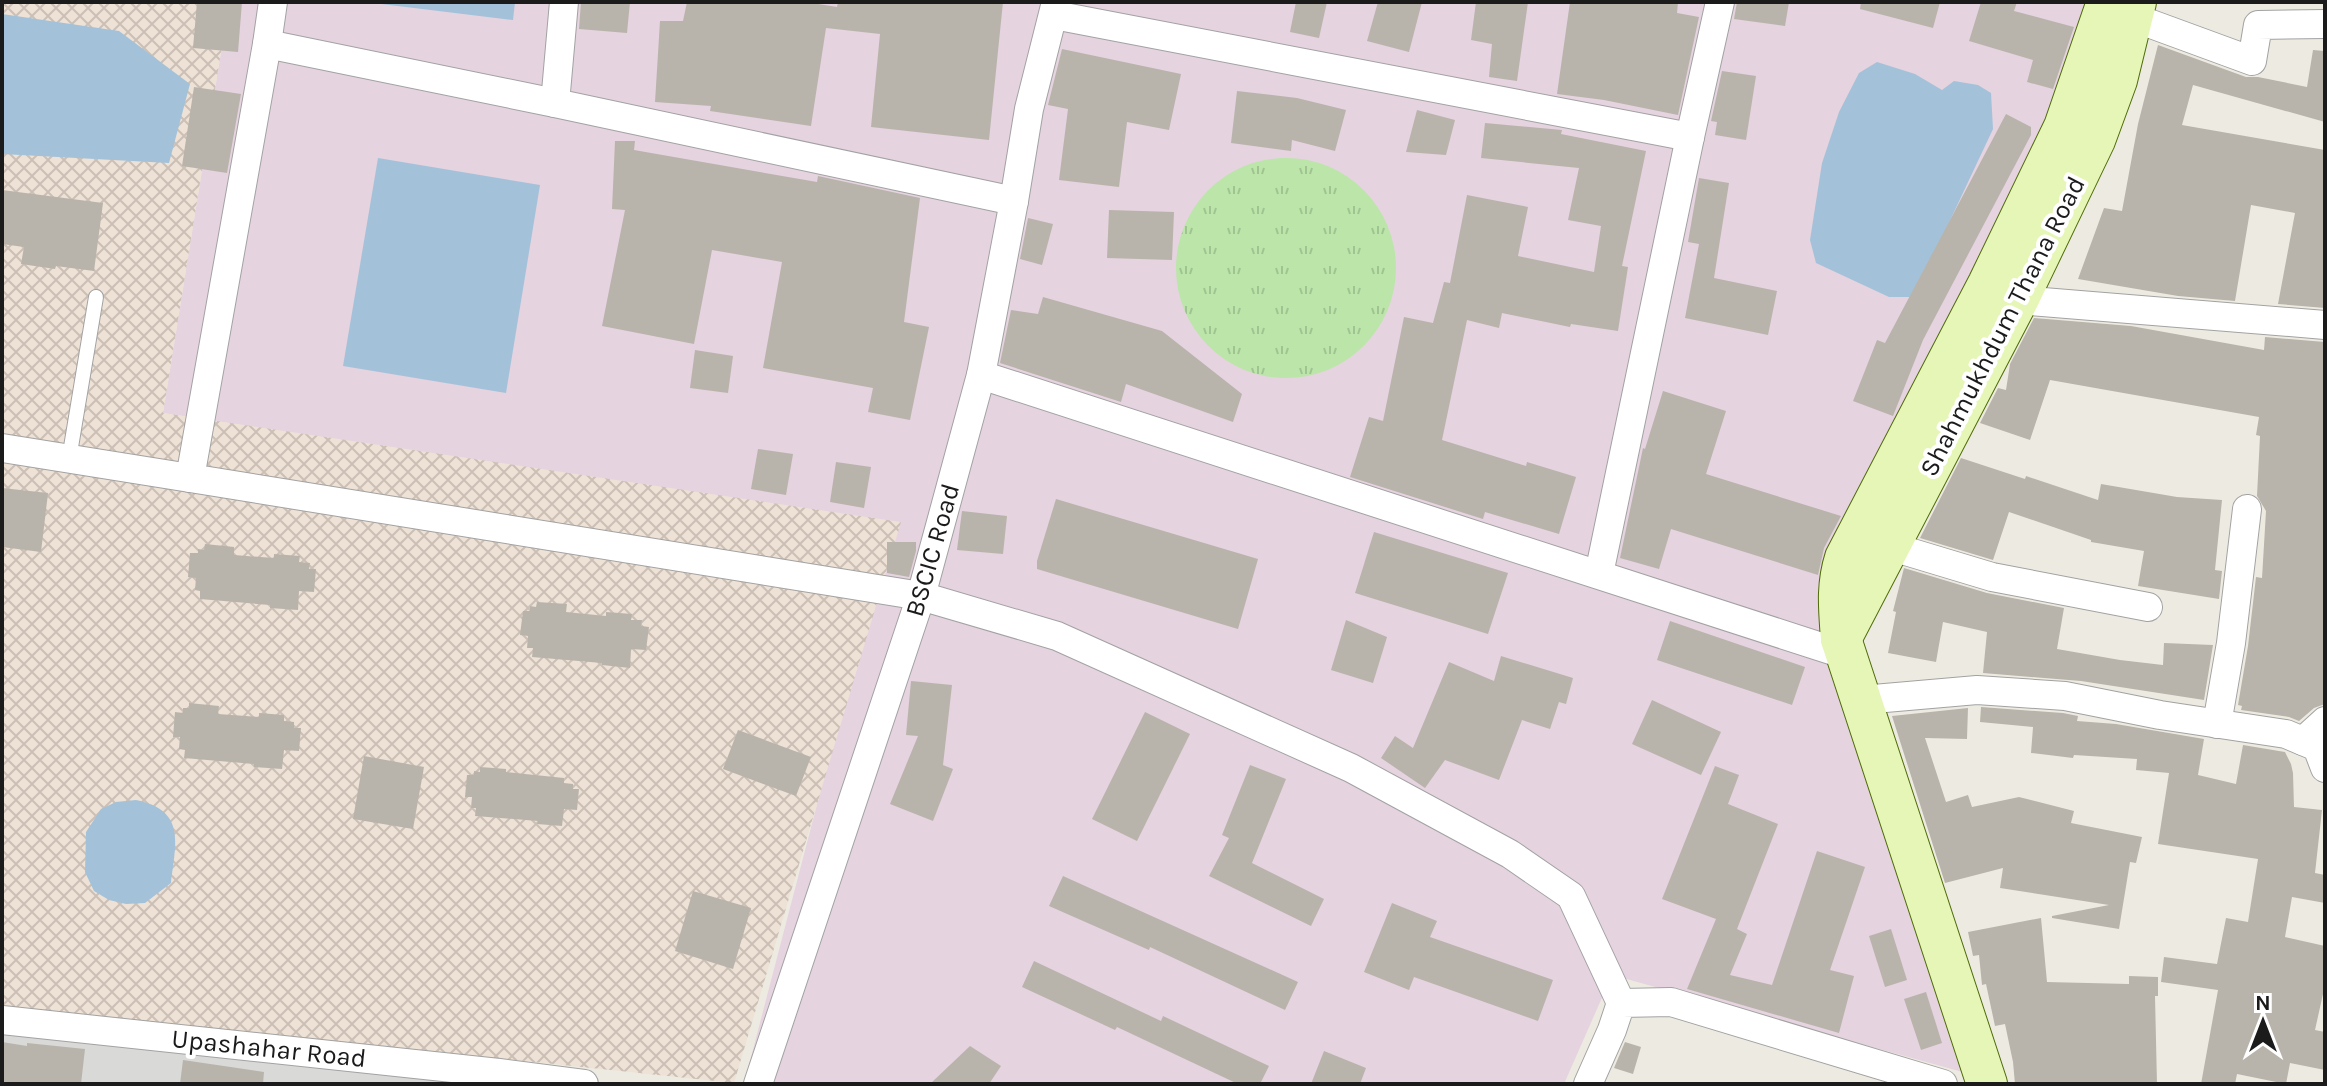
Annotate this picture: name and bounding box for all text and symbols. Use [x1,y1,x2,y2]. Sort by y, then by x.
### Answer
street label: Shahmukhdum Thana Road [1913,171,2092,481]
street label: BSCIC Road [899,480,966,620]
north arrow [2223,982,2303,1062]
text: N [2255,990,2271,1016]
street label: Upashahar Road [170,1023,368,1074]

